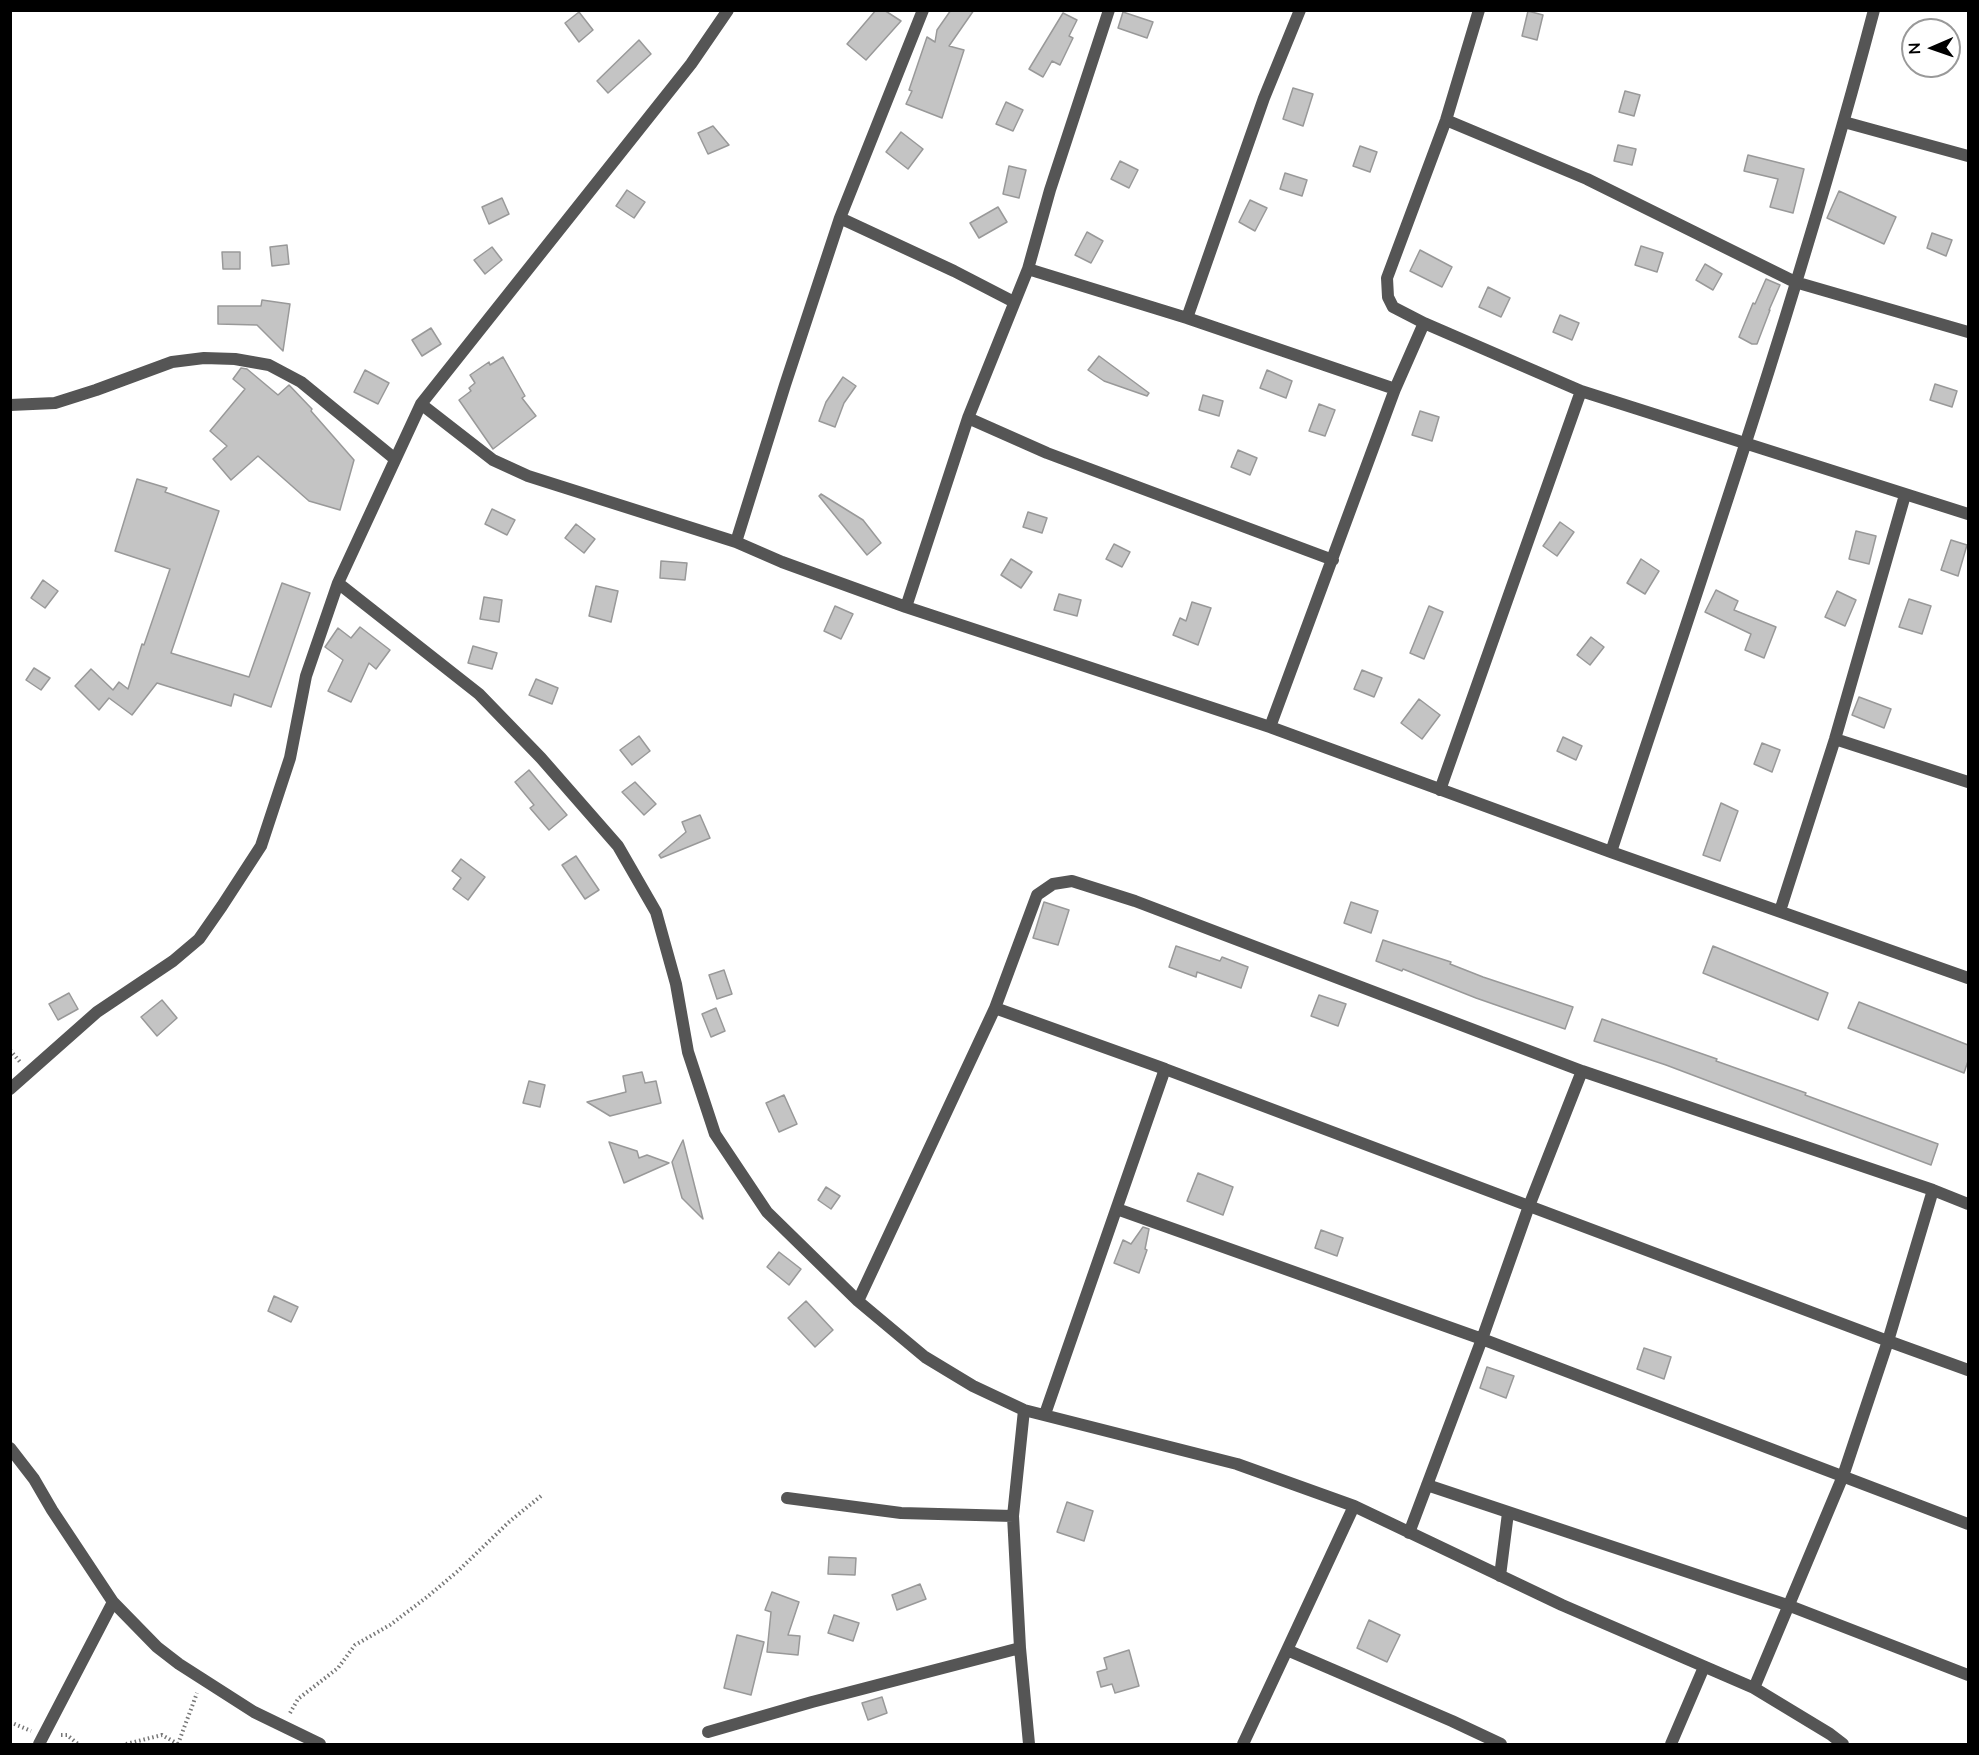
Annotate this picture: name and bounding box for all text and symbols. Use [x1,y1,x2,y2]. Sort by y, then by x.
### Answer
north arrow [1901,18,1961,78]
text: N [1904,42,1926,55]

